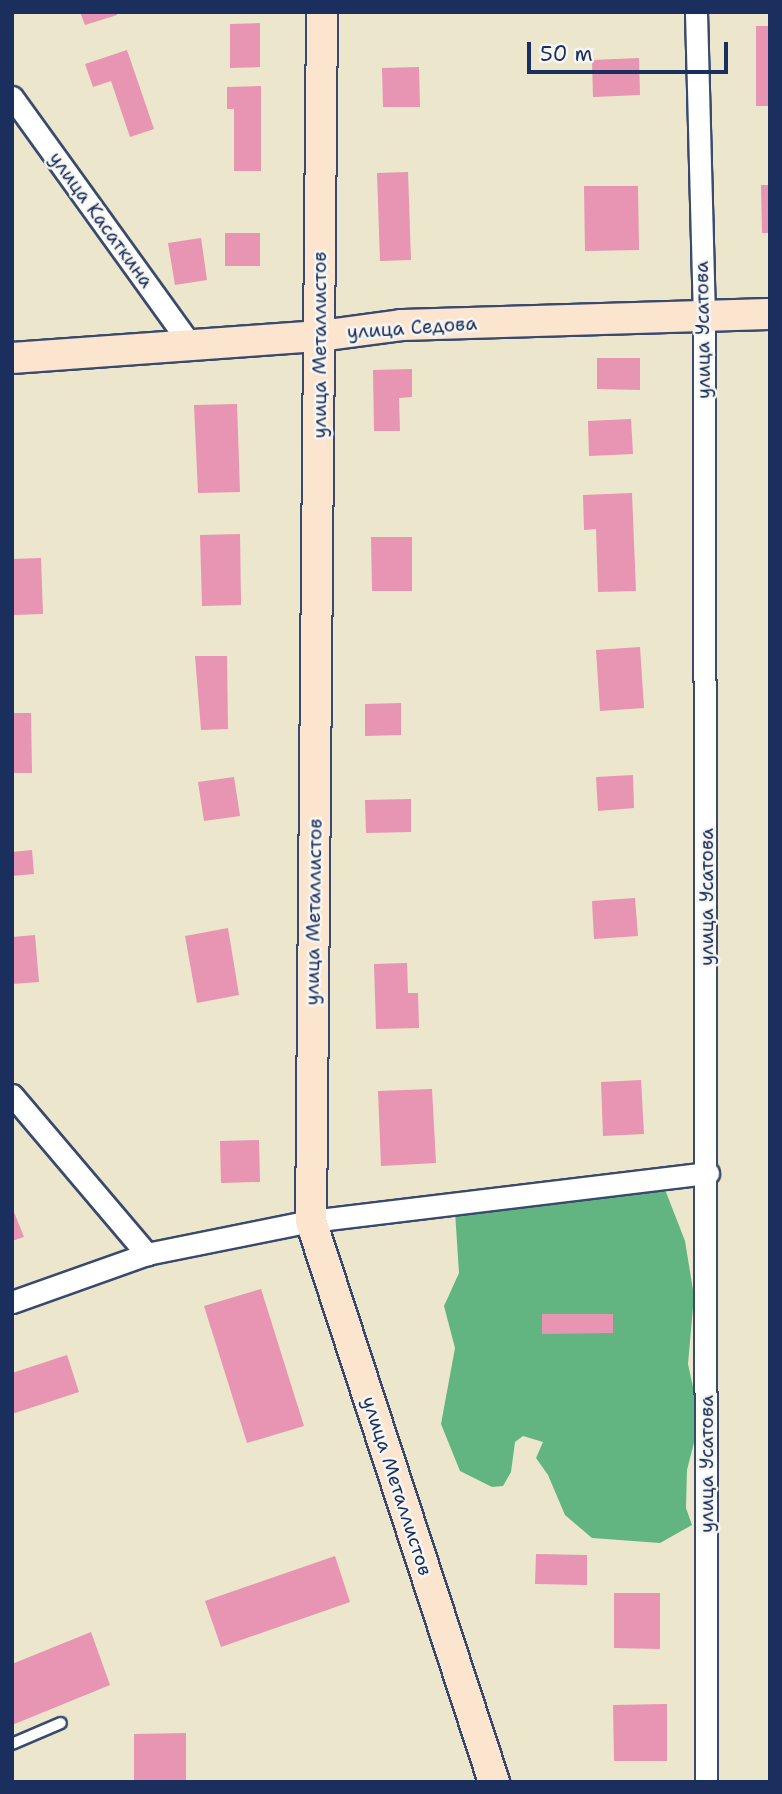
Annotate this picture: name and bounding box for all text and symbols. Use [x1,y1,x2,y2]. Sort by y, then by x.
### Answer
scale bar [530,28,731,72]
text: 50 m [540,40,593,68]
street label: улица Касаткина [44,148,158,292]
street label: улица Металлистов [309,252,331,438]
street label: улица Усатова [690,261,716,399]
street label: улица Седова [346,312,478,344]
street label: улица Металлистов [301,818,327,1006]
street label: улица Усатова [696,828,718,966]
street label: улица Металлистов [357,1394,437,1578]
street label: улица Усатова [696,1395,718,1533]

